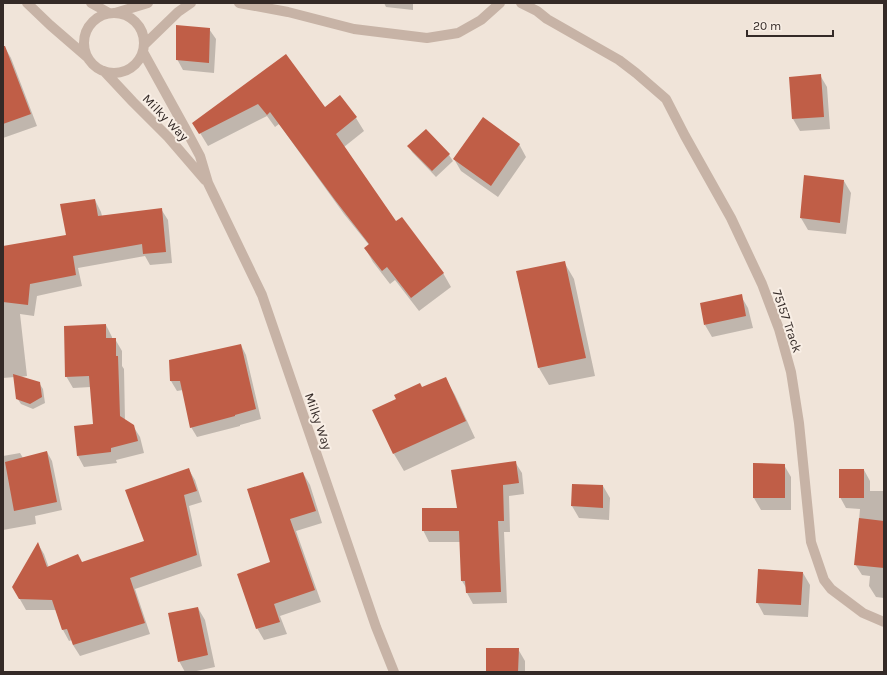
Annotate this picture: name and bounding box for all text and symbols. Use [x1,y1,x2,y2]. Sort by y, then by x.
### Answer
scale bar [747,12,833,38]
text: 20 m [753,19,781,33]
street label: Milky Way [140,91,192,144]
street label: 75157 Track [770,288,805,355]
street label: Milky Way [302,391,335,452]

